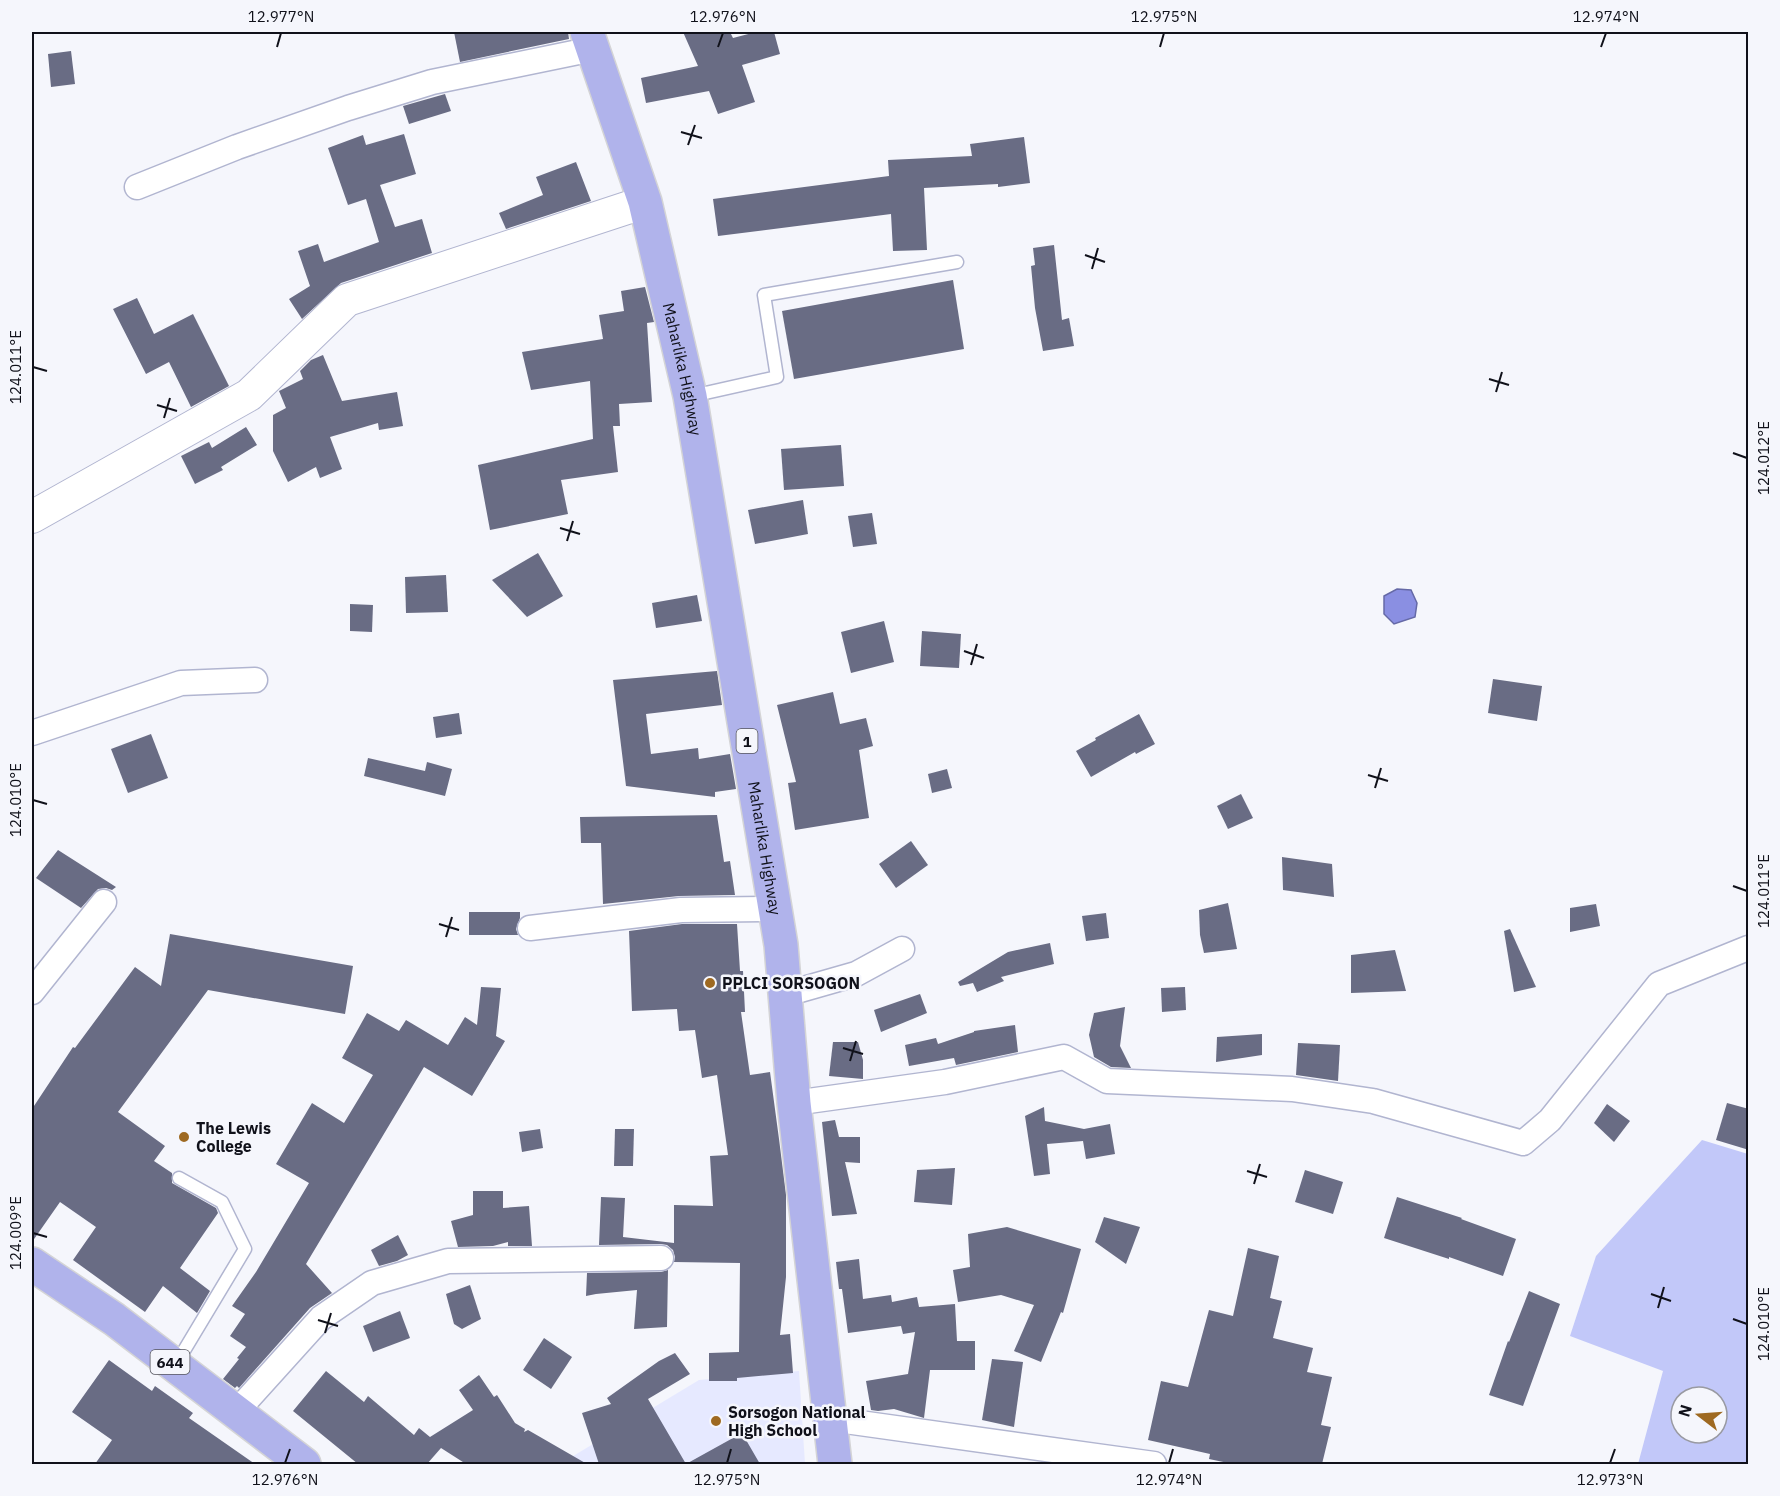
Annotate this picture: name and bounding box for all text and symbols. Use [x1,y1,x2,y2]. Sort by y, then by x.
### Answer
text: 12.977°N [248,7,314,26]
text: 12.976°N [690,7,756,26]
text: 12.975°N [1131,7,1197,26]
text: 12.974°N [1573,7,1639,26]
street label: Maharlika Highway [659,301,706,437]
text: 124.011°E [6,330,25,404]
text: 124.012°E [1754,421,1773,495]
road number: 1 [736,729,758,753]
text: 124.010°E [6,763,25,837]
street label: Maharlika Highway [744,780,786,917]
text: 124.011°E [1754,854,1773,928]
place label: PPLCI SORSOGON [722,973,860,993]
marker: PPLCI SORSOGON [703,976,717,990]
place label: The Lewis College [196,1118,271,1156]
marker: The Lewis College [177,1130,191,1144]
text: 124.009°E [6,1196,25,1270]
text: 124.010°E [1754,1287,1773,1361]
road number: 644 [150,1350,190,1374]
north arrow [1669,1385,1729,1445]
place label: Sorsogon National High School [728,1402,866,1440]
text: N [1673,1402,1696,1419]
marker: Sorsogon National High School [709,1414,723,1428]
text: 12.976°N [252,1470,318,1489]
text: 12.975°N [694,1470,760,1489]
text: 12.974°N [1136,1470,1202,1489]
text: 12.973°N [1577,1470,1643,1489]

